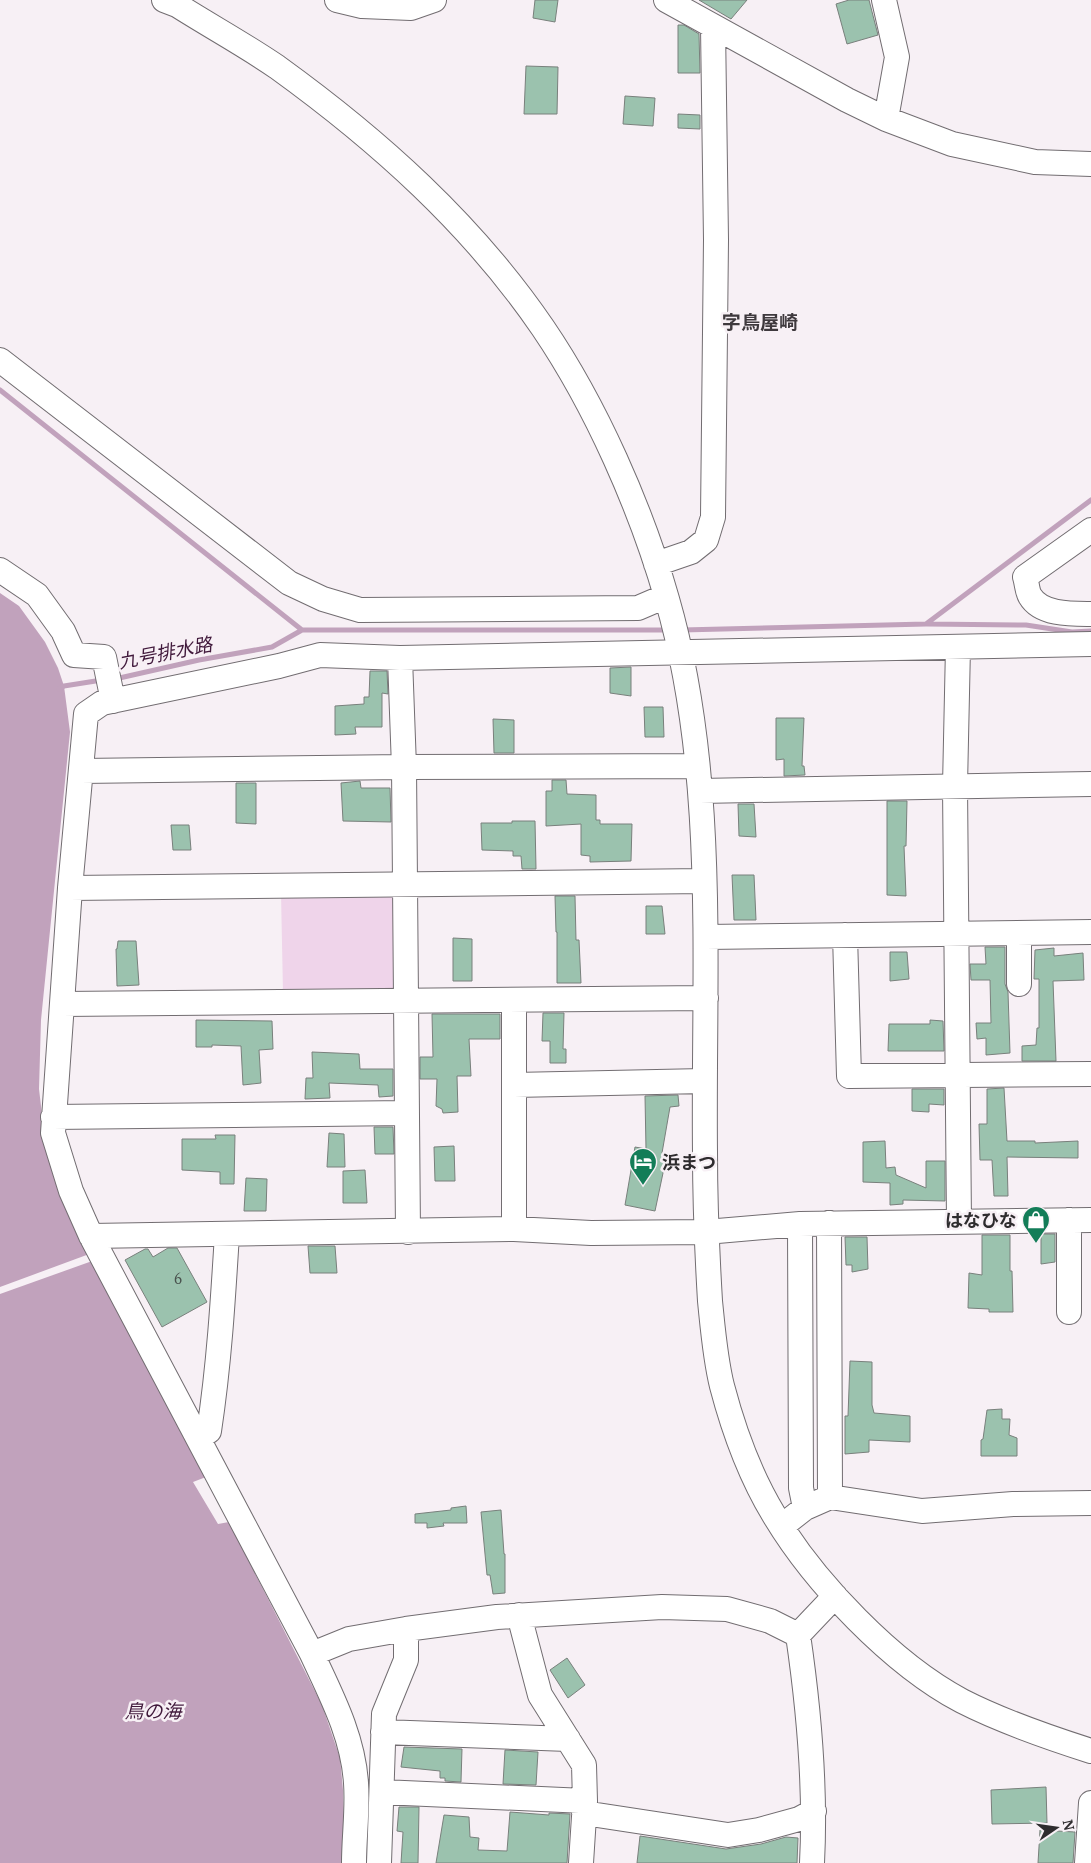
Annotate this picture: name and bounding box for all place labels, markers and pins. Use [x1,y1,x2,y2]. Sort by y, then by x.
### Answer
hotel icon: 浜まつ [628,1147,658,1186]
place label: 浜まつ [662,1150,716,1174]
shop icon: はなひな [1021,1205,1051,1244]
place label: はなひな [945,1208,1017,1232]

